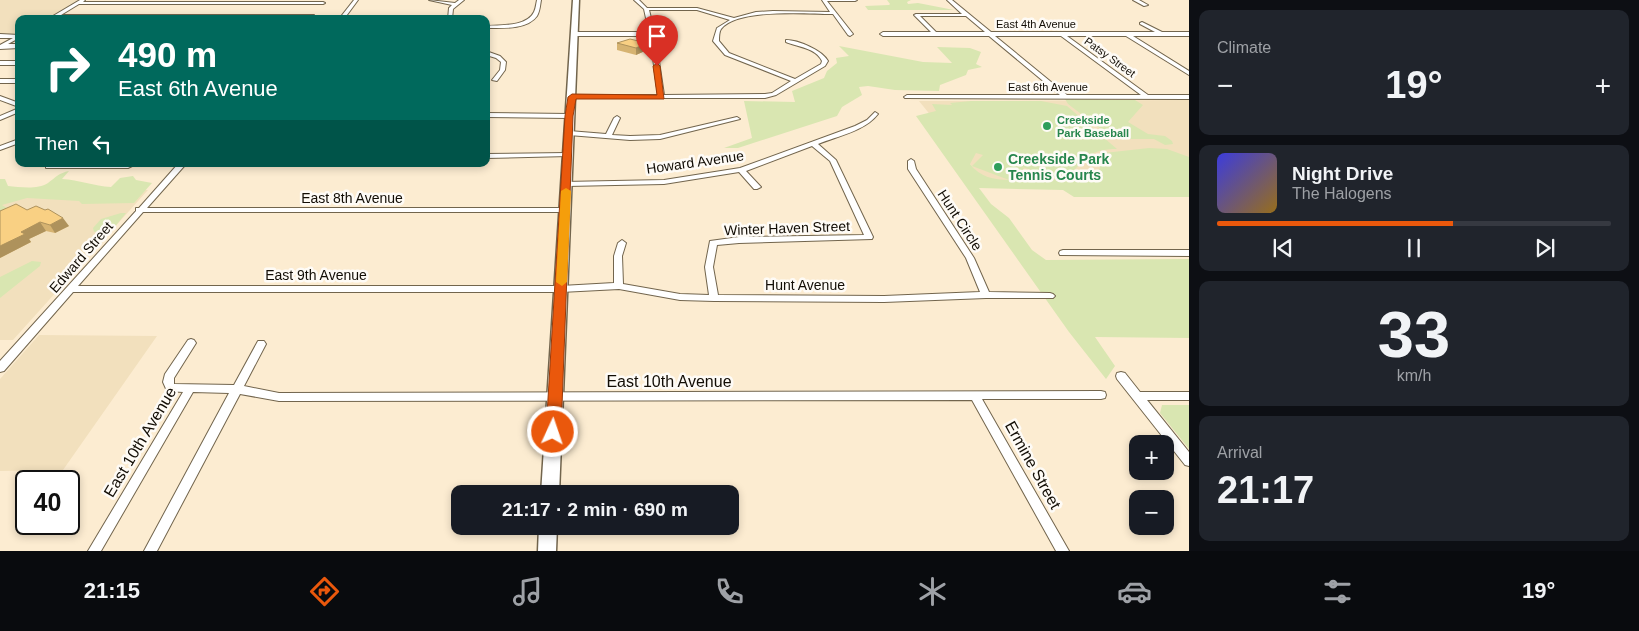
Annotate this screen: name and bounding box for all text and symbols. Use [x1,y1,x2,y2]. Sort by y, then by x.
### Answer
pin [636,15,678,66]
street label: East 4th Avenue [996,18,1076,30]
icon: arrive [643,22,671,50]
icon: right [35,35,100,100]
text: 490 m [118,35,217,74]
street label: Patsy Street [1082,35,1138,79]
text: Climate [1217,39,1271,56]
text: 19° [1385,64,1443,106]
text: − [1217,70,1233,101]
text: + [1595,70,1611,101]
text: East 6th Avenue [118,76,278,101]
street label: East 6th Avenue [1008,81,1088,93]
place label: Creekside Park Baseball [1057,114,1129,139]
marker: Creekside Park Baseball [1041,120,1053,132]
icon: left [88,130,116,158]
text: Then [35,133,78,154]
street label: Howard Avenue [645,147,745,177]
place label: Creekside Park Tennis Courts [1008,151,1109,183]
marker: Creekside Park Tennis Courts [992,161,1004,173]
text: Night Drive [1292,163,1393,184]
text: The Halogens [1292,185,1392,202]
street label: Hunt Circle [934,187,986,254]
street label: East 8th Avenue [301,190,403,206]
street label: Edward Street [46,218,116,296]
street label: Winter Haven Street [724,218,850,238]
icon: previous [1269,234,1297,262]
icon: pause [1400,234,1428,262]
icon: next [1531,234,1559,262]
street label: East 9th Avenue [265,267,367,283]
street label: Hunt Avenue [765,277,845,293]
text: 33 [1378,298,1450,371]
text: km/h [1397,367,1431,384]
street label: East 10th Avenue [606,373,732,390]
street label: East 10th Avenue [100,384,180,500]
position arrow [526,405,578,457]
street label: Ermine Street [1002,418,1064,512]
map controls [1129,435,1174,535]
button: + [1129,435,1174,480]
text: Arrival [1217,444,1262,461]
text: 21:17 [1217,469,1314,511]
speed limit sign: 40 [15,470,80,535]
button: − [1129,490,1174,535]
text: 21:17 · 2 min · 690 m [502,499,688,520]
icon: directions [307,574,342,609]
icon: music [510,574,545,609]
icon: phone [712,574,747,609]
icon: climate [915,574,950,609]
icon: car [1117,574,1152,609]
icon: filters [1320,574,1355,609]
text: 21:15 [84,578,140,603]
text: 19° [1522,578,1555,603]

